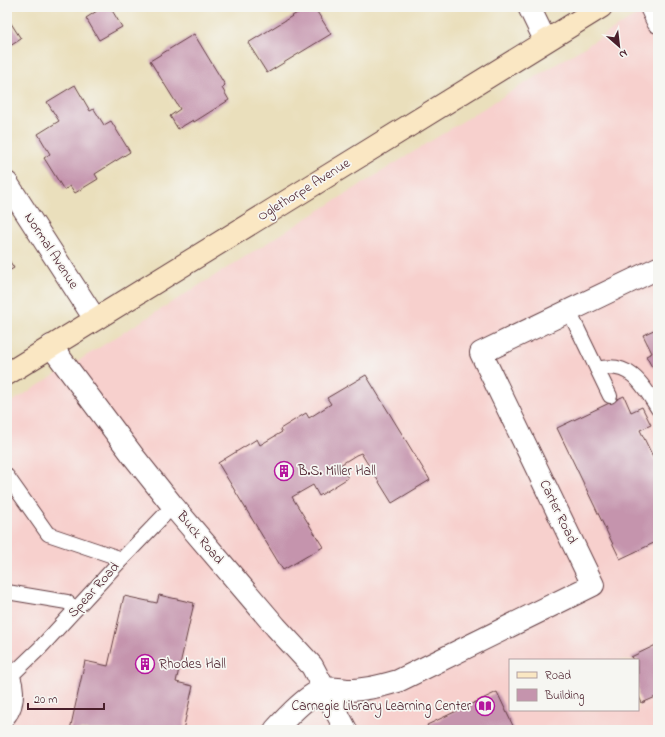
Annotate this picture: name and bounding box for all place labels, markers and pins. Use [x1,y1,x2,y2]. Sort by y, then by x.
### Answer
building icon: B.S. Miller Hall [273,460,295,482]
place label: B.S. Miller Hall [297,461,376,482]
building icon: Rhodes Hall [134,653,156,675]
place label: Rhodes Hall [159,654,226,675]
library icon: Carnegie Library Learning Center [474,695,496,717]
place label: Carnegie Library Learning Center [291,696,472,718]

